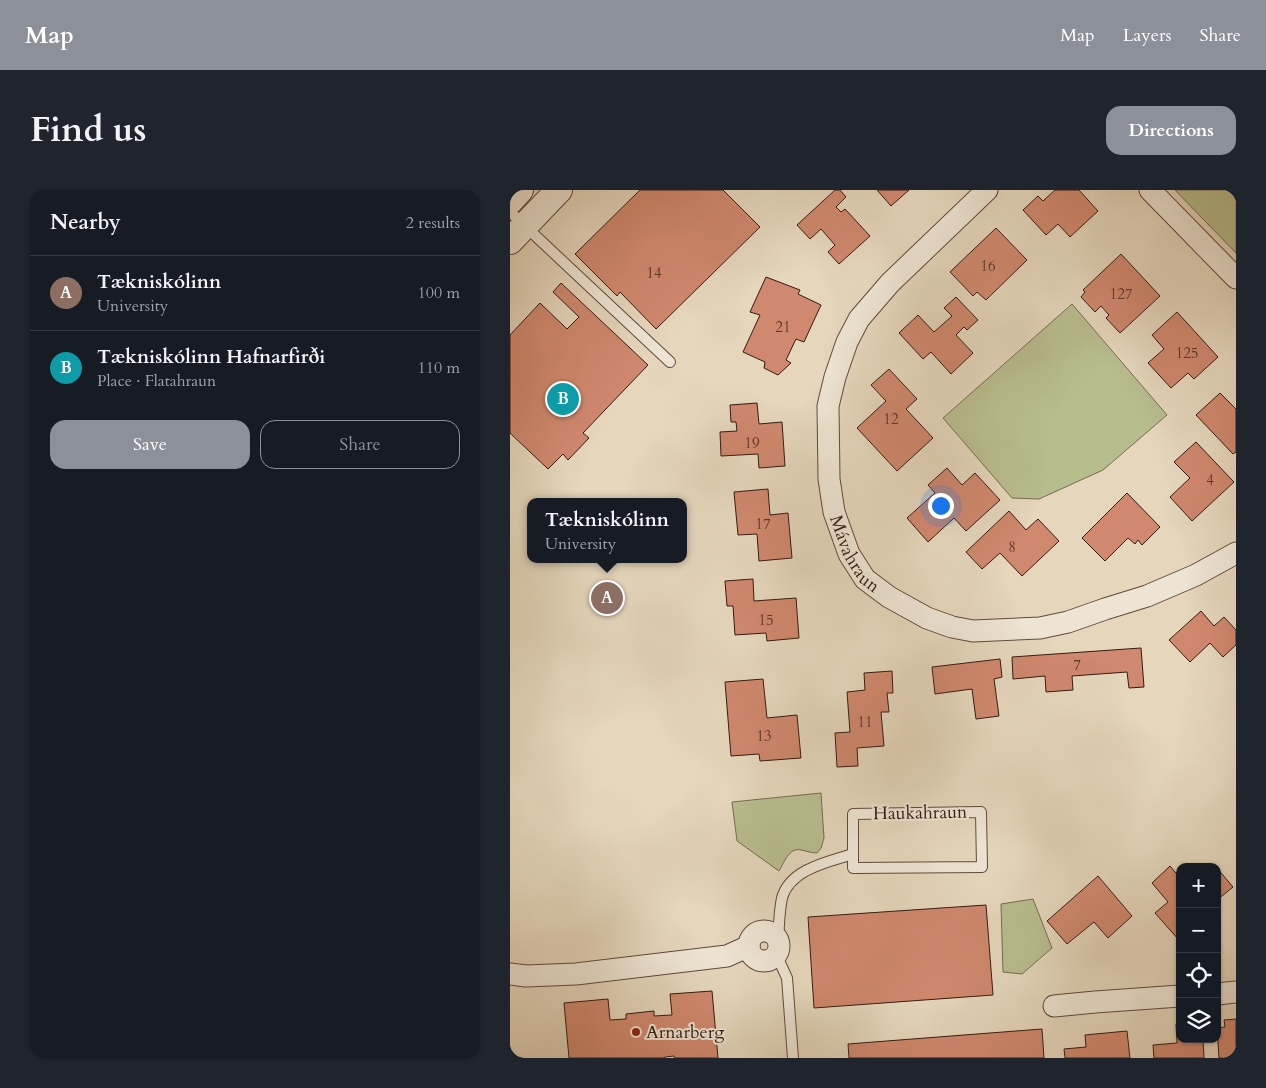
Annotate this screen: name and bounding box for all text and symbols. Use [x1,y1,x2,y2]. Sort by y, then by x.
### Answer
text: Map [25,19,74,52]
text: Map [1060,23,1095,48]
text: Layers [1123,23,1172,48]
text: Share [1200,23,1241,48]
text: Find us [30,106,146,154]
button: Directions [1106,106,1236,155]
text: Nearby [50,208,121,237]
text: 2 results [406,212,460,234]
house number: 16 [980,256,996,276]
house number: 14 [646,263,662,283]
text: Tækniskólinn [97,269,221,295]
text: A [60,282,72,304]
text: 100 m [418,282,460,304]
house number: 127 [1109,284,1133,304]
text: University [97,295,168,317]
house number: 21 [775,317,791,337]
house number: 125 [1175,343,1199,363]
text: Tækniskólinn Hafnarfirði [97,344,325,370]
text: B [60,357,72,379]
text: 110 m [418,357,460,379]
text: Place · Flatahraun [97,370,216,392]
pin: B [547,380,579,418]
house number: 12 [883,409,899,429]
button: Save [50,420,250,469]
button: Share [260,420,460,469]
house number: 19 [744,433,760,453]
house number: 4 [1206,470,1214,490]
your location [928,493,954,519]
popup [527,498,687,563]
text: Tækniskólinn [545,507,669,533]
street label: Mávahraun [824,512,886,599]
house number: 17 [755,514,771,534]
text: University [545,533,616,555]
house number: 8 [1008,537,1016,557]
pin: A [591,579,623,617]
house number: 15 [758,610,774,630]
house number: 7 [1073,655,1081,675]
house number: 11 [857,712,873,732]
house number: 13 [756,726,772,746]
street label: Haukahraun [873,800,968,826]
map controls [1176,863,1221,1043]
button: + [1176,863,1221,908]
button: − [1176,908,1221,953]
button: locate [1176,953,1221,998]
button: layers [1176,998,1221,1043]
place label: Arnarberg [646,1020,725,1045]
marker: Arnarberg [630,1026,642,1038]

